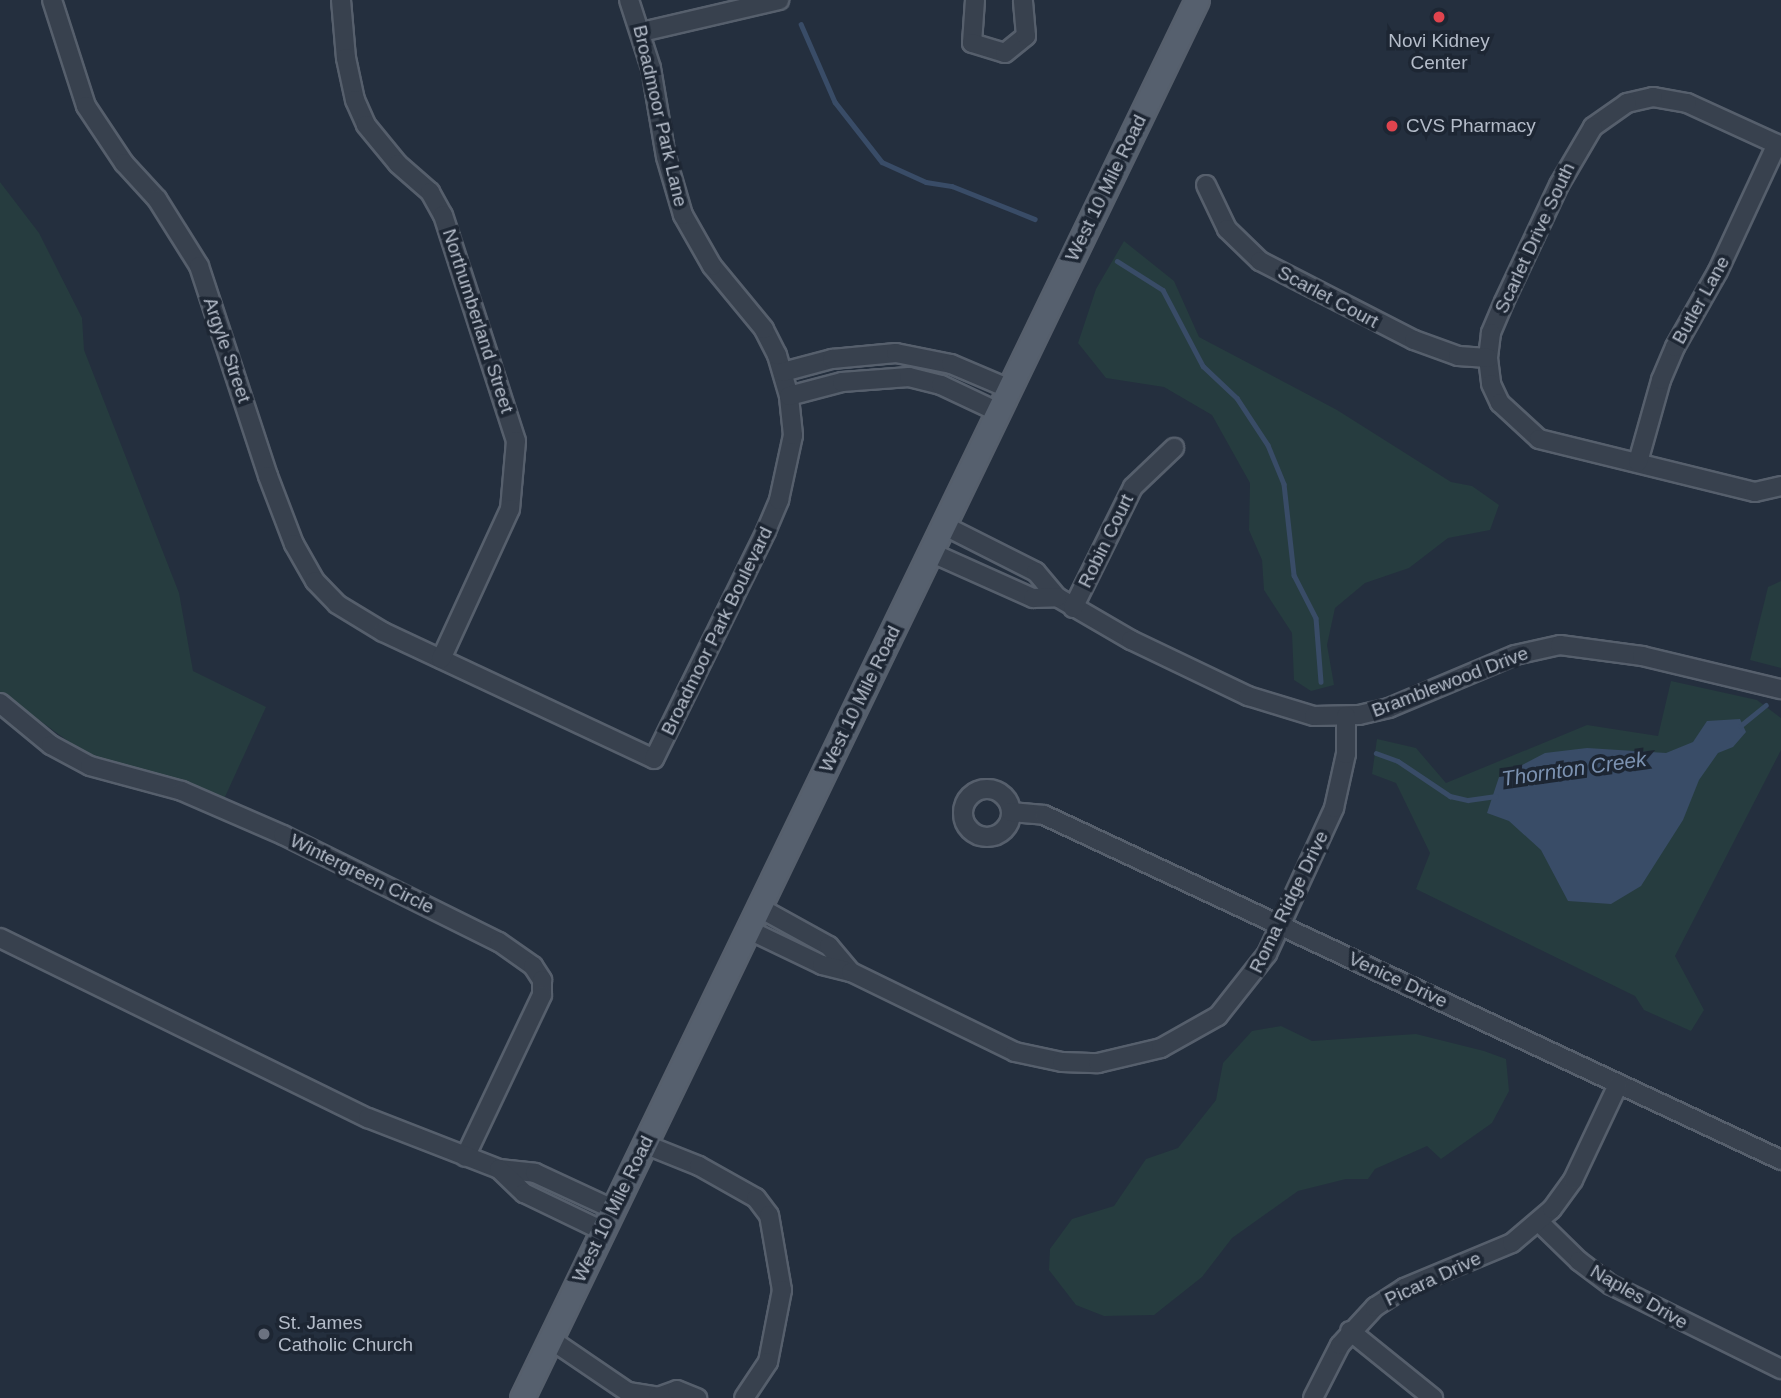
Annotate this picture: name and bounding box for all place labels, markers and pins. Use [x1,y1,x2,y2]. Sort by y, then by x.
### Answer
marker: Novi Kidney Center [1429,7,1449,27]
place label: Novi Kidney Center [1388,30,1490,74]
place label: CVS Pharmacy [1406,115,1536,137]
marker: CVS Pharmacy [1384,118,1400,134]
place label: St. James Catholic Church [278,1312,413,1356]
marker: St. James Catholic Church [256,1326,272,1342]

